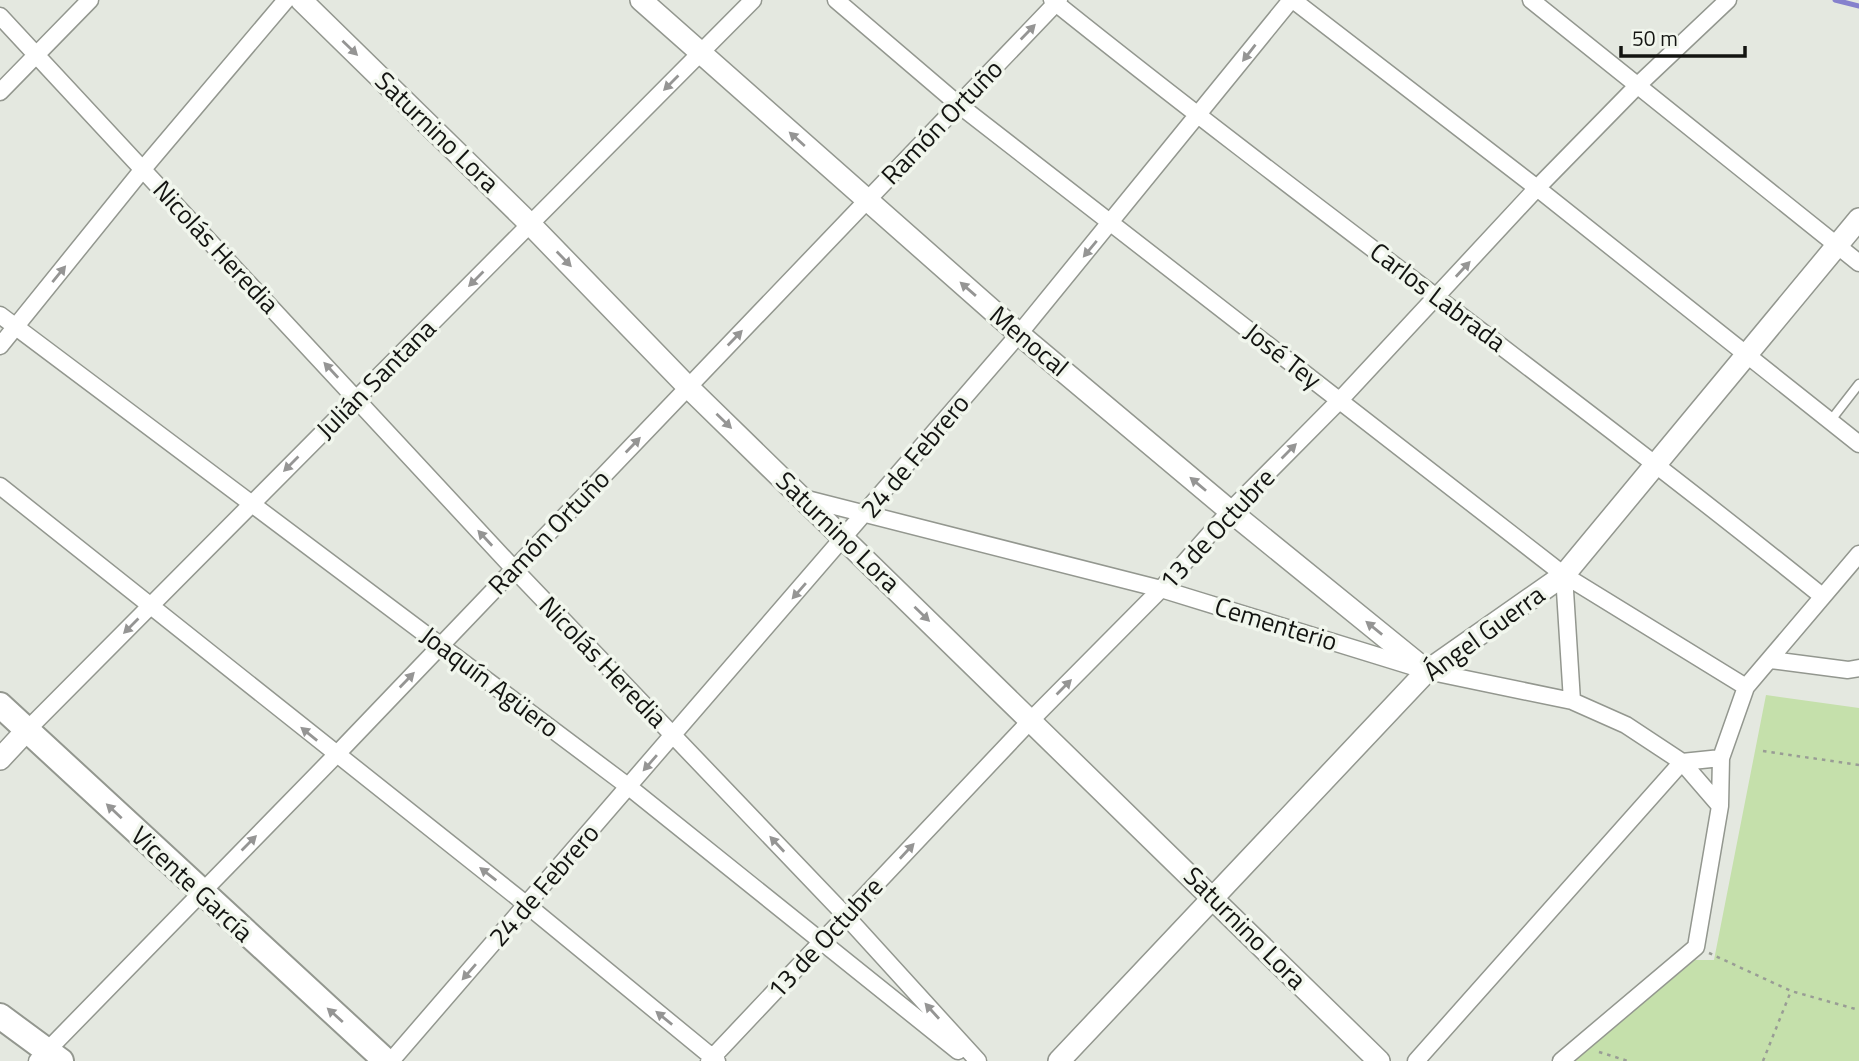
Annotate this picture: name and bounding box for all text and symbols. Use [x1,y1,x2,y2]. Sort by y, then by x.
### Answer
scale bar [1621,14,1745,58]
text: 50 m [1632,22,1678,54]
one-way arrow [1020,24,1036,41]
one-way arrow [341,39,358,55]
one-way arrow [1241,44,1256,62]
street label: Ramón Ortuño [872,50,1012,193]
street label: Saturnino Lora [366,62,509,201]
one-way arrow [663,74,679,91]
one-way arrow [788,131,806,147]
street label: Nicolás Heredia [144,171,289,322]
street label: Carlos Labrada [1362,232,1515,361]
one-way arrow [1082,240,1097,258]
one-way arrow [556,250,572,267]
one-way arrow [1455,260,1471,278]
one-way arrow [51,265,66,283]
one-way arrow [468,270,484,287]
one-way arrow [959,281,977,297]
street label: Menocal [981,296,1077,385]
street label: Julián Santana [307,310,445,448]
street label: José Tey [1236,313,1330,398]
one-way arrow [727,329,744,346]
one-way arrow [323,362,339,379]
street label: 24 de Febrero [851,385,978,526]
one-way arrow [715,413,732,429]
one-way arrow [624,437,640,454]
one-way arrow [1280,443,1297,460]
one-way arrow [283,456,300,473]
street label: 13 de Octubre [1150,459,1284,598]
street label: Ramón Ortuño [479,460,619,603]
street label: Saturnino Lora [767,462,910,601]
one-way arrow [1189,477,1206,492]
one-way arrow [477,530,493,547]
street label: Ángel Guerra [1415,575,1552,690]
one-way arrow [791,582,807,600]
street label: Cementerio [1210,586,1342,661]
street label: Nicolás Heredia [530,587,676,736]
one-way arrow [913,605,930,621]
street label: Joaquín Agüero [413,616,568,747]
one-way arrow [123,617,140,633]
one-way arrow [1365,621,1383,635]
one-way arrow [399,672,415,689]
one-way arrow [1055,678,1072,695]
one-way arrow [300,726,318,741]
one-way arrow [643,754,658,771]
one-way arrow [105,803,123,819]
street label: 24 de Febrero [479,815,608,955]
street label: Vicente García [122,817,262,951]
one-way arrow [240,835,257,852]
one-way arrow [770,836,786,853]
one-way arrow [898,843,914,860]
street label: Saturnino Lora [1175,857,1316,998]
one-way arrow [479,867,497,882]
street label: 13 de Octubre [758,868,892,1007]
one-way arrow [462,963,477,980]
one-way arrow [924,1002,940,1020]
one-way arrow [326,1007,344,1023]
one-way arrow [655,1010,673,1025]

